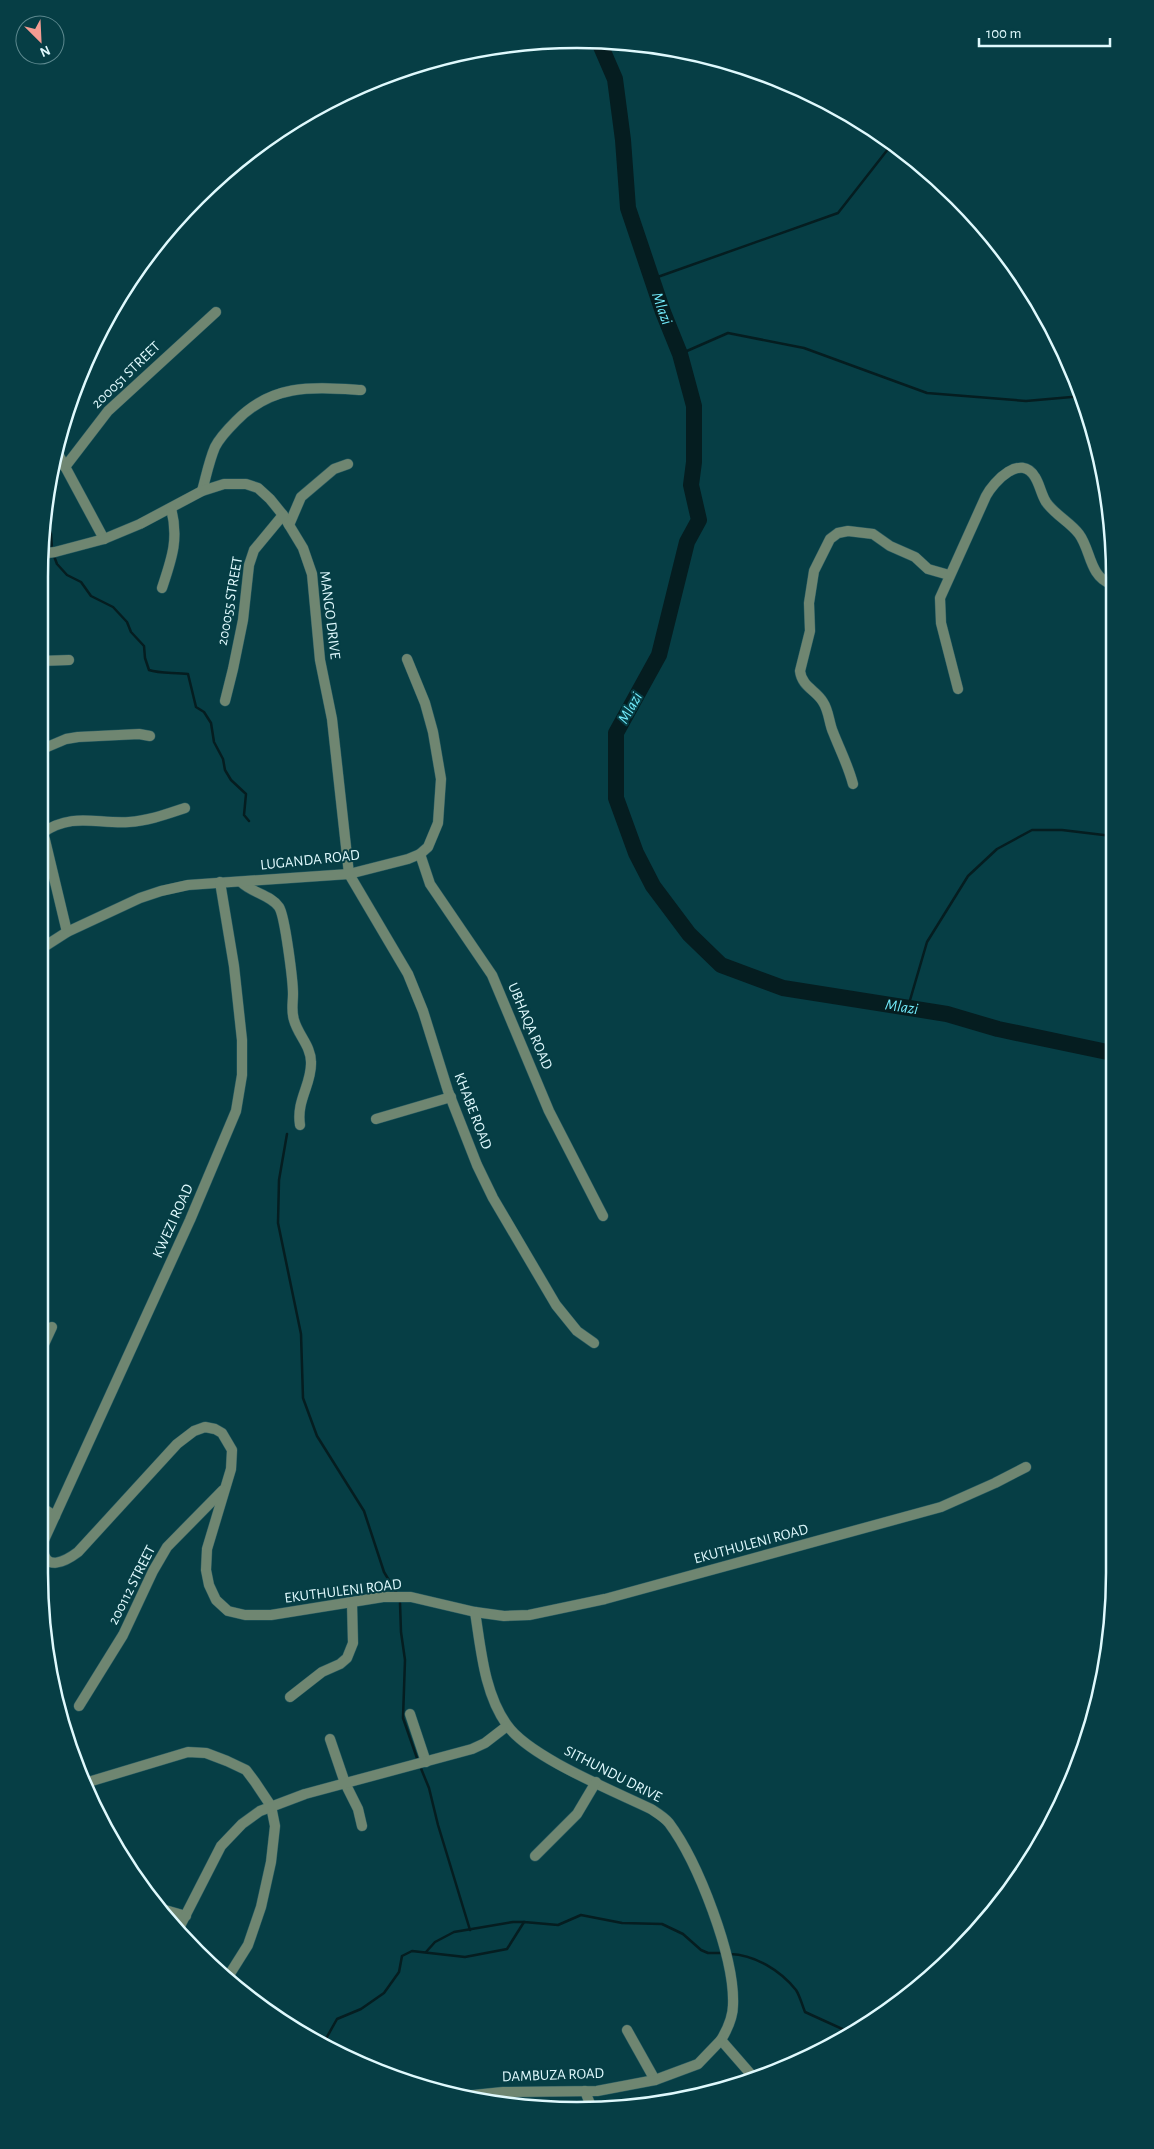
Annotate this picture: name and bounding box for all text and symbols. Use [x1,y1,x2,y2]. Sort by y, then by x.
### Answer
north arrow [15,15,65,65]
scale bar [979,15,1110,47]
text: 100 m [986,26,1021,41]
text: N [38,43,52,59]
water label: Mlazi [649,290,675,327]
street label: 200051 STREET [89,338,164,411]
street label: 200055 STREET [215,555,245,647]
street label: MANGO DRIVE [317,570,343,660]
water label: Mlazi [615,689,645,726]
street label: LUGANDA ROAD [259,847,361,873]
street label: UBHAQA ROAD [505,980,555,1072]
water label: Mlazi [884,996,920,1017]
street label: KHABE ROAD [452,1071,495,1152]
street label: KWEZI ROAD [150,1182,196,1260]
street label: EKUTHULENI ROAD [692,1521,810,1567]
street label: 200112 STREET [106,1542,159,1627]
street label: EKUTHULENI ROAD [284,1576,403,1606]
street label: SITHUNDU DRIVE [562,1743,664,1805]
street label: DAMBUZA ROAD [502,2066,605,2084]

